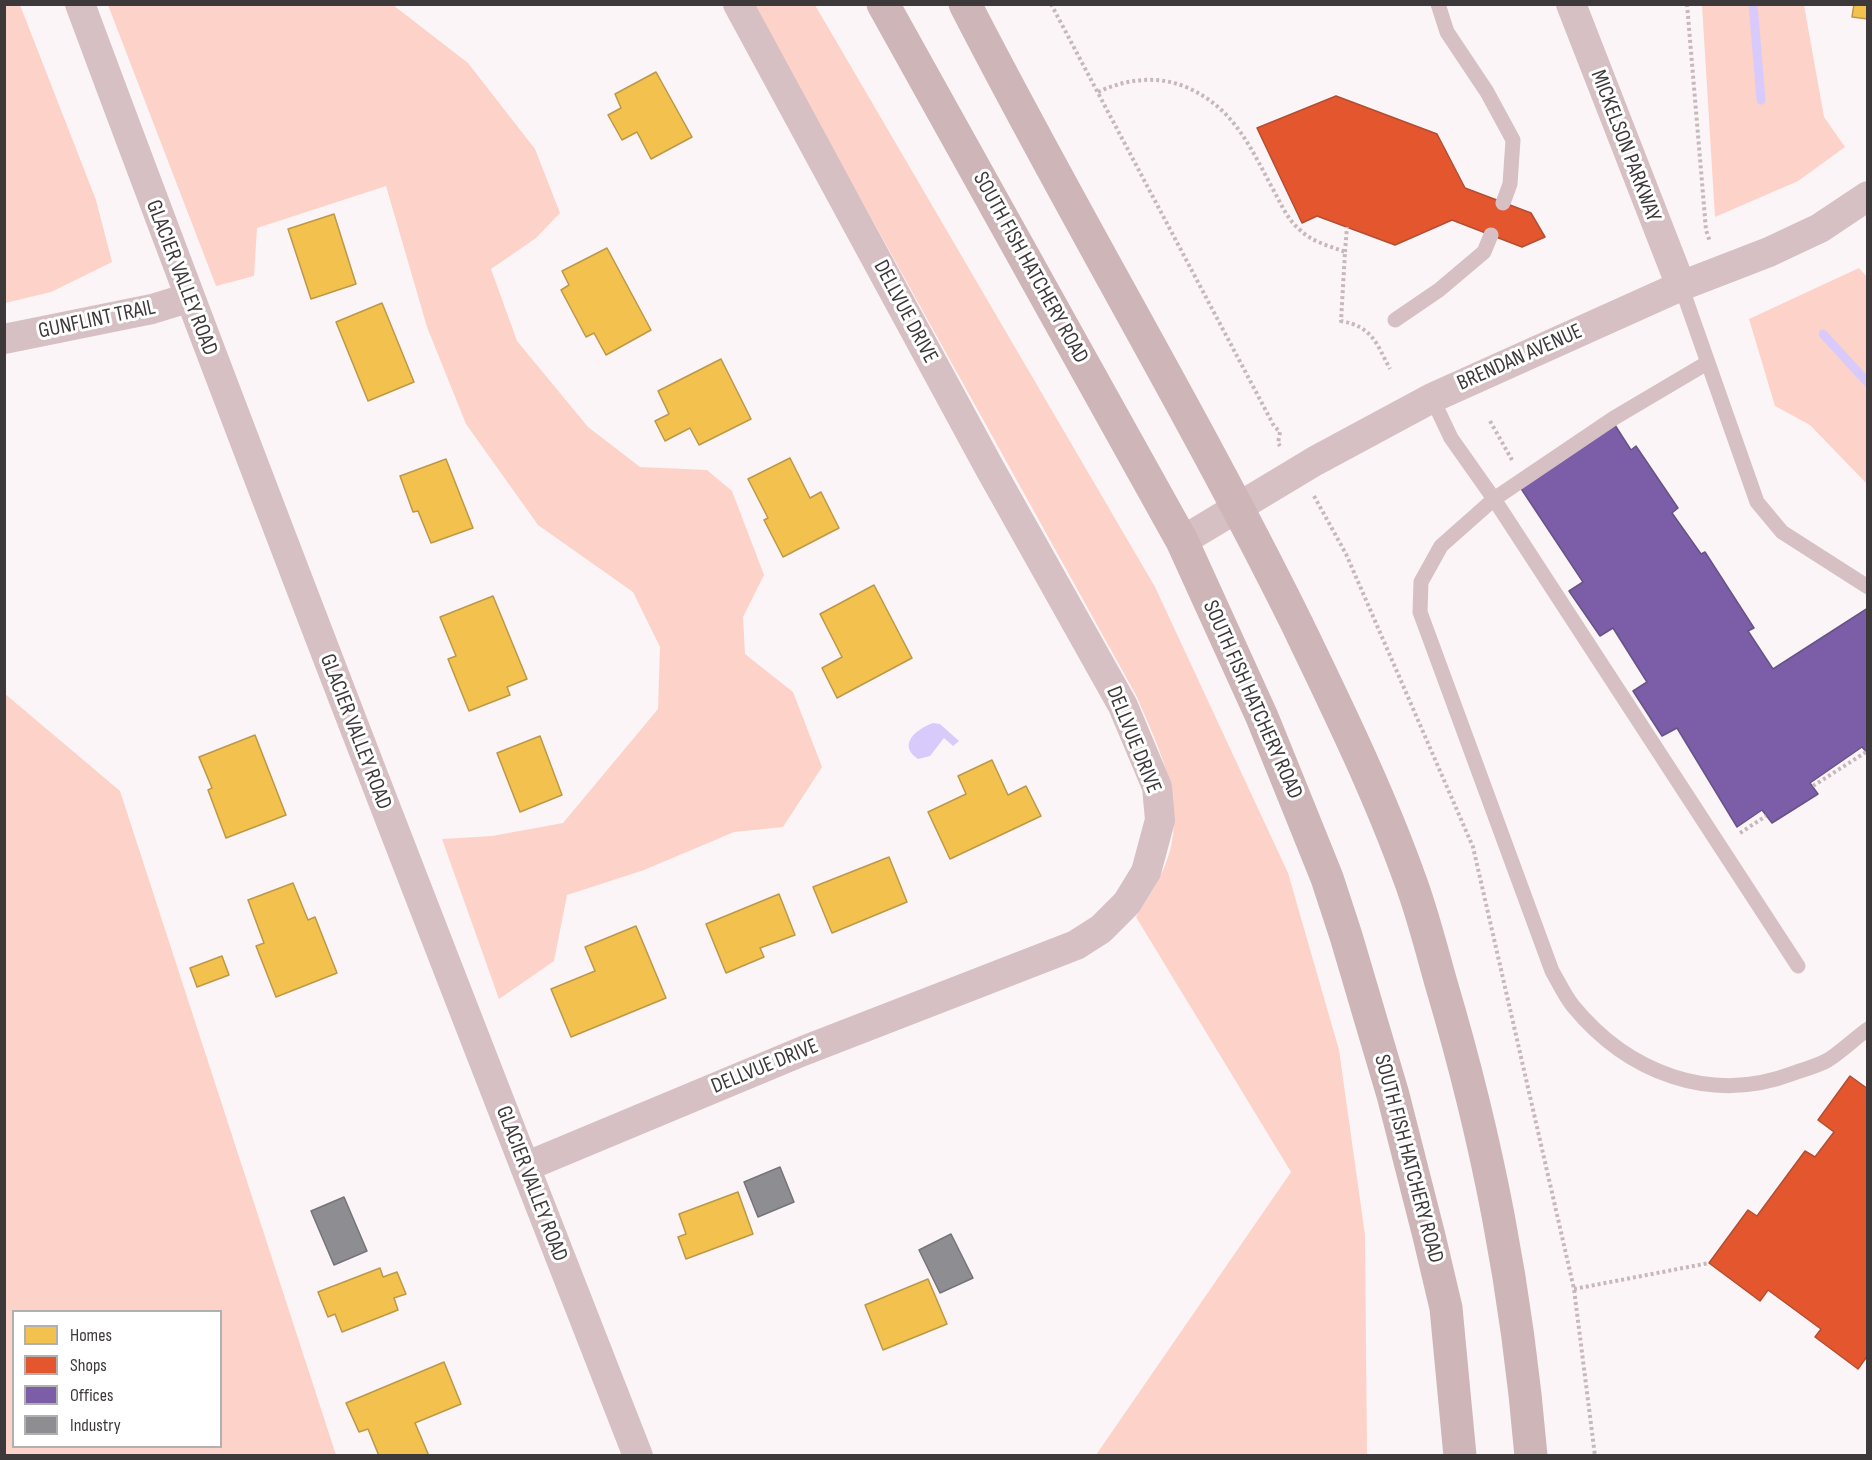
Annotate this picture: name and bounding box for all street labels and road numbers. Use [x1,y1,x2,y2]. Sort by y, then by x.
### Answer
street label: MICKELSON PARKWAY [1584,66,1666,226]
street label: SOUTH FISH HATCHERY ROAD [966,168,1094,368]
street label: GLACIER VALLEY ROAD [139,197,223,359]
street label: DELLVUE DRIVE [867,256,943,368]
street label: GUNFLINT TRAIL [36,295,158,345]
street label: BRENDAN AVENUE [1454,319,1586,397]
street label: SOUTH FISH HATCHERY ROAD [1196,597,1308,803]
street label: GLACIER VALLEY ROAD [313,651,397,813]
street label: DELLVUE DRIVE [1100,683,1166,797]
street label: DELLVUE DRIVE [708,1034,822,1100]
street label: SOUTH FISH HATCHERY ROAD [1367,1052,1449,1266]
street label: GLACIER VALLEY ROAD [489,1103,573,1265]

